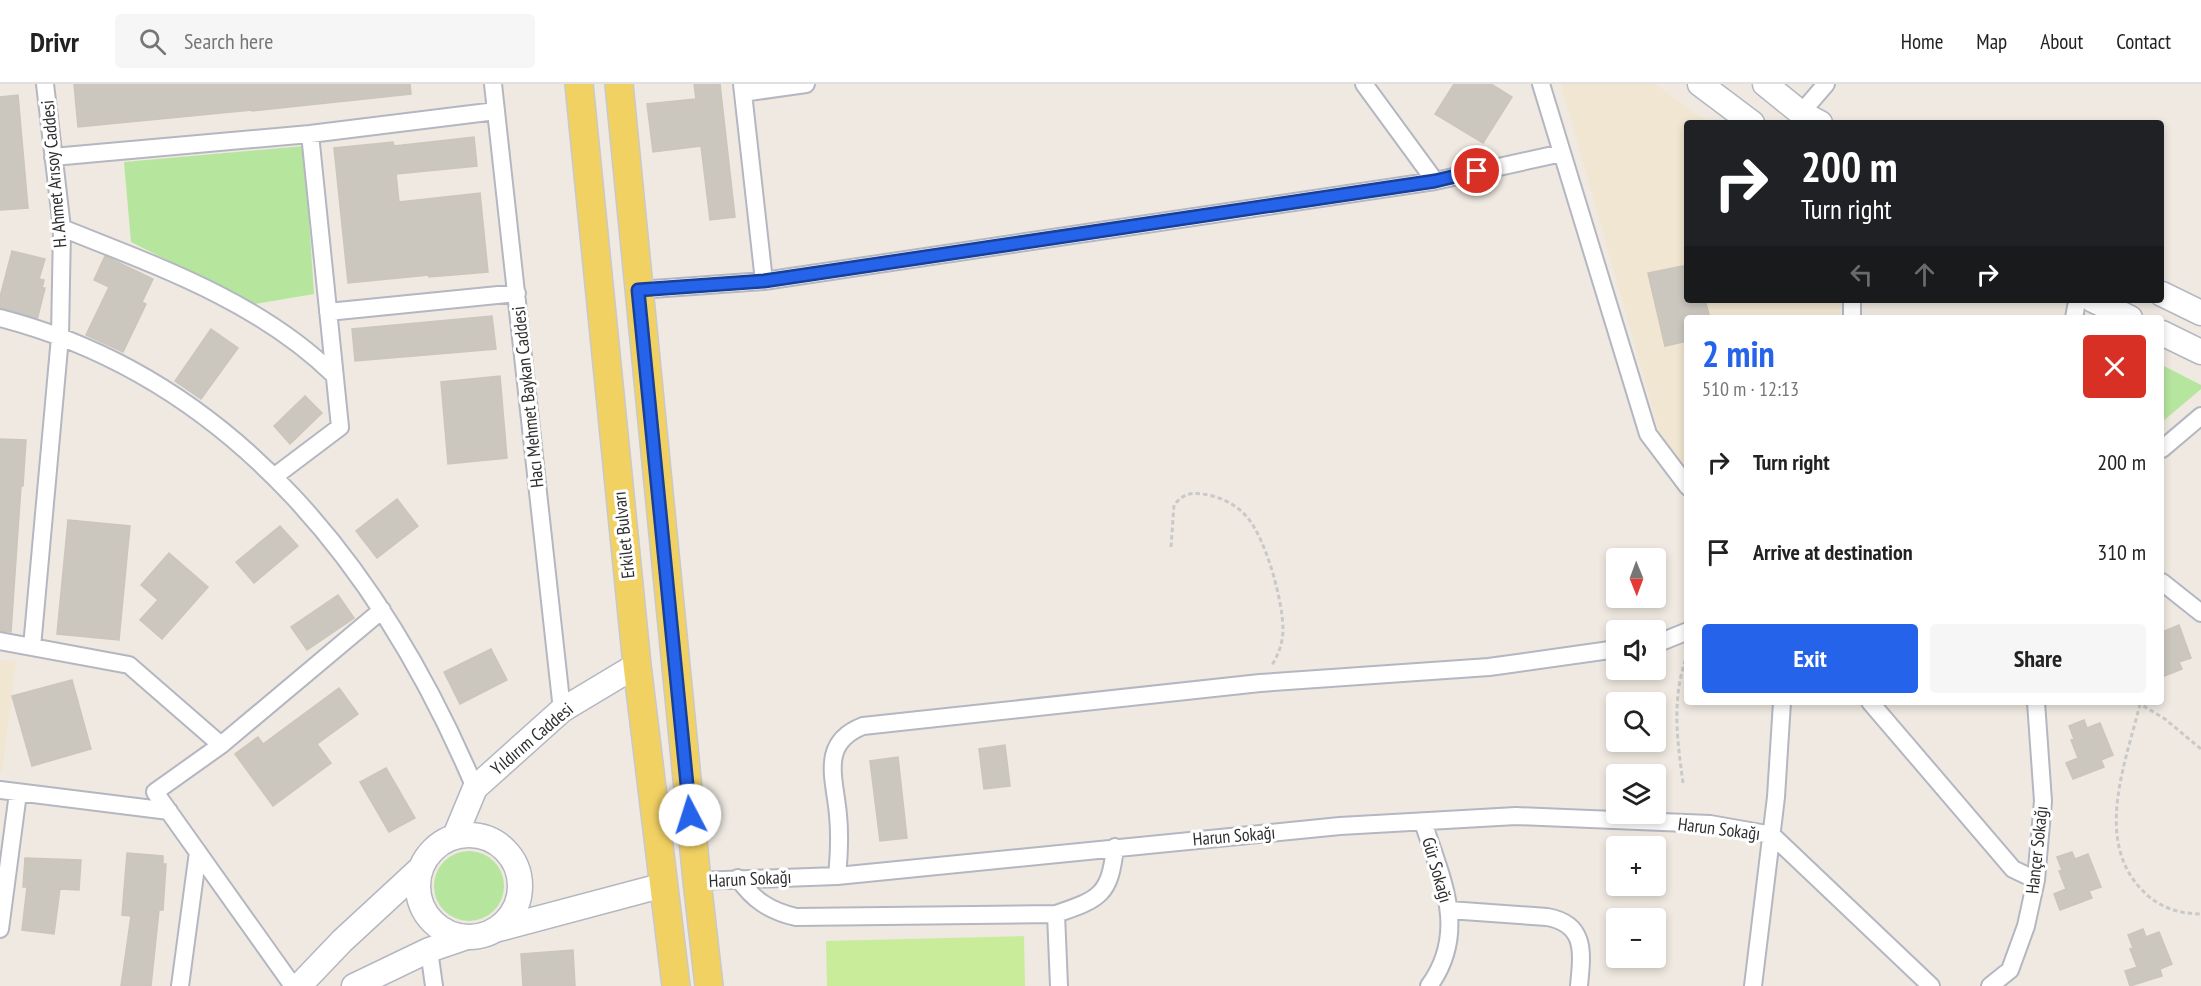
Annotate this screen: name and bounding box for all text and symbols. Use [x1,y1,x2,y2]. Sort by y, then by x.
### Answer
search box [115,14,535,68]
text: Drivr [30,23,79,60]
icon: search [136,25,169,58]
text: Search here [184,27,273,55]
text: Home [1901,28,1943,55]
text: Map [1976,28,2007,55]
text: About [2040,28,2083,55]
text: Contact [2116,28,2171,55]
street label: H. Ahmet Arısoy Caddesi [36,99,71,249]
text: 200 m [1801,139,1898,194]
icon: right [1702,144,1780,222]
pin [1451,145,1502,196]
icon: arrive [1460,154,1493,187]
text: Turn right [1801,192,1892,226]
icon: left [1845,258,1878,291]
icon: ahead [1908,258,1941,291]
icon: right [1971,258,2004,291]
street label: Hacı Mehmet Baykan Caddesi [507,305,548,489]
text: 2 min [1702,330,1775,377]
button: close [2083,335,2146,398]
text: 510 m · 12:13 [1702,376,1799,402]
icon: right [1702,446,1735,479]
text: Turn right [1753,448,1830,476]
text: 200 m [2097,448,2146,476]
street label: Erkilet Bulvarı [607,490,640,580]
icon: arrive [1702,536,1735,569]
text: Arrive at destination [1753,538,1913,566]
text: 310 m [2097,538,2146,566]
north arrow [1606,548,1666,608]
map controls [1606,548,1666,968]
button: sound [1606,620,1666,680]
button: Exit [1702,624,1918,693]
button: Share [1930,624,2146,693]
button: search [1606,692,1666,752]
street label: Yıldırım Caddesi [486,697,578,780]
button: layers [1606,764,1666,824]
position arrow [658,783,722,847]
street label: Hançer Sokağı [2020,805,2053,895]
street label: Harun Sokağı [1677,812,1761,845]
street label: Harun Sokağı [1192,820,1276,851]
street label: Gür Sokağı [1417,835,1458,905]
button: + [1606,836,1666,896]
street label: Harun Sokağı [708,865,792,892]
button: − [1606,908,1666,968]

